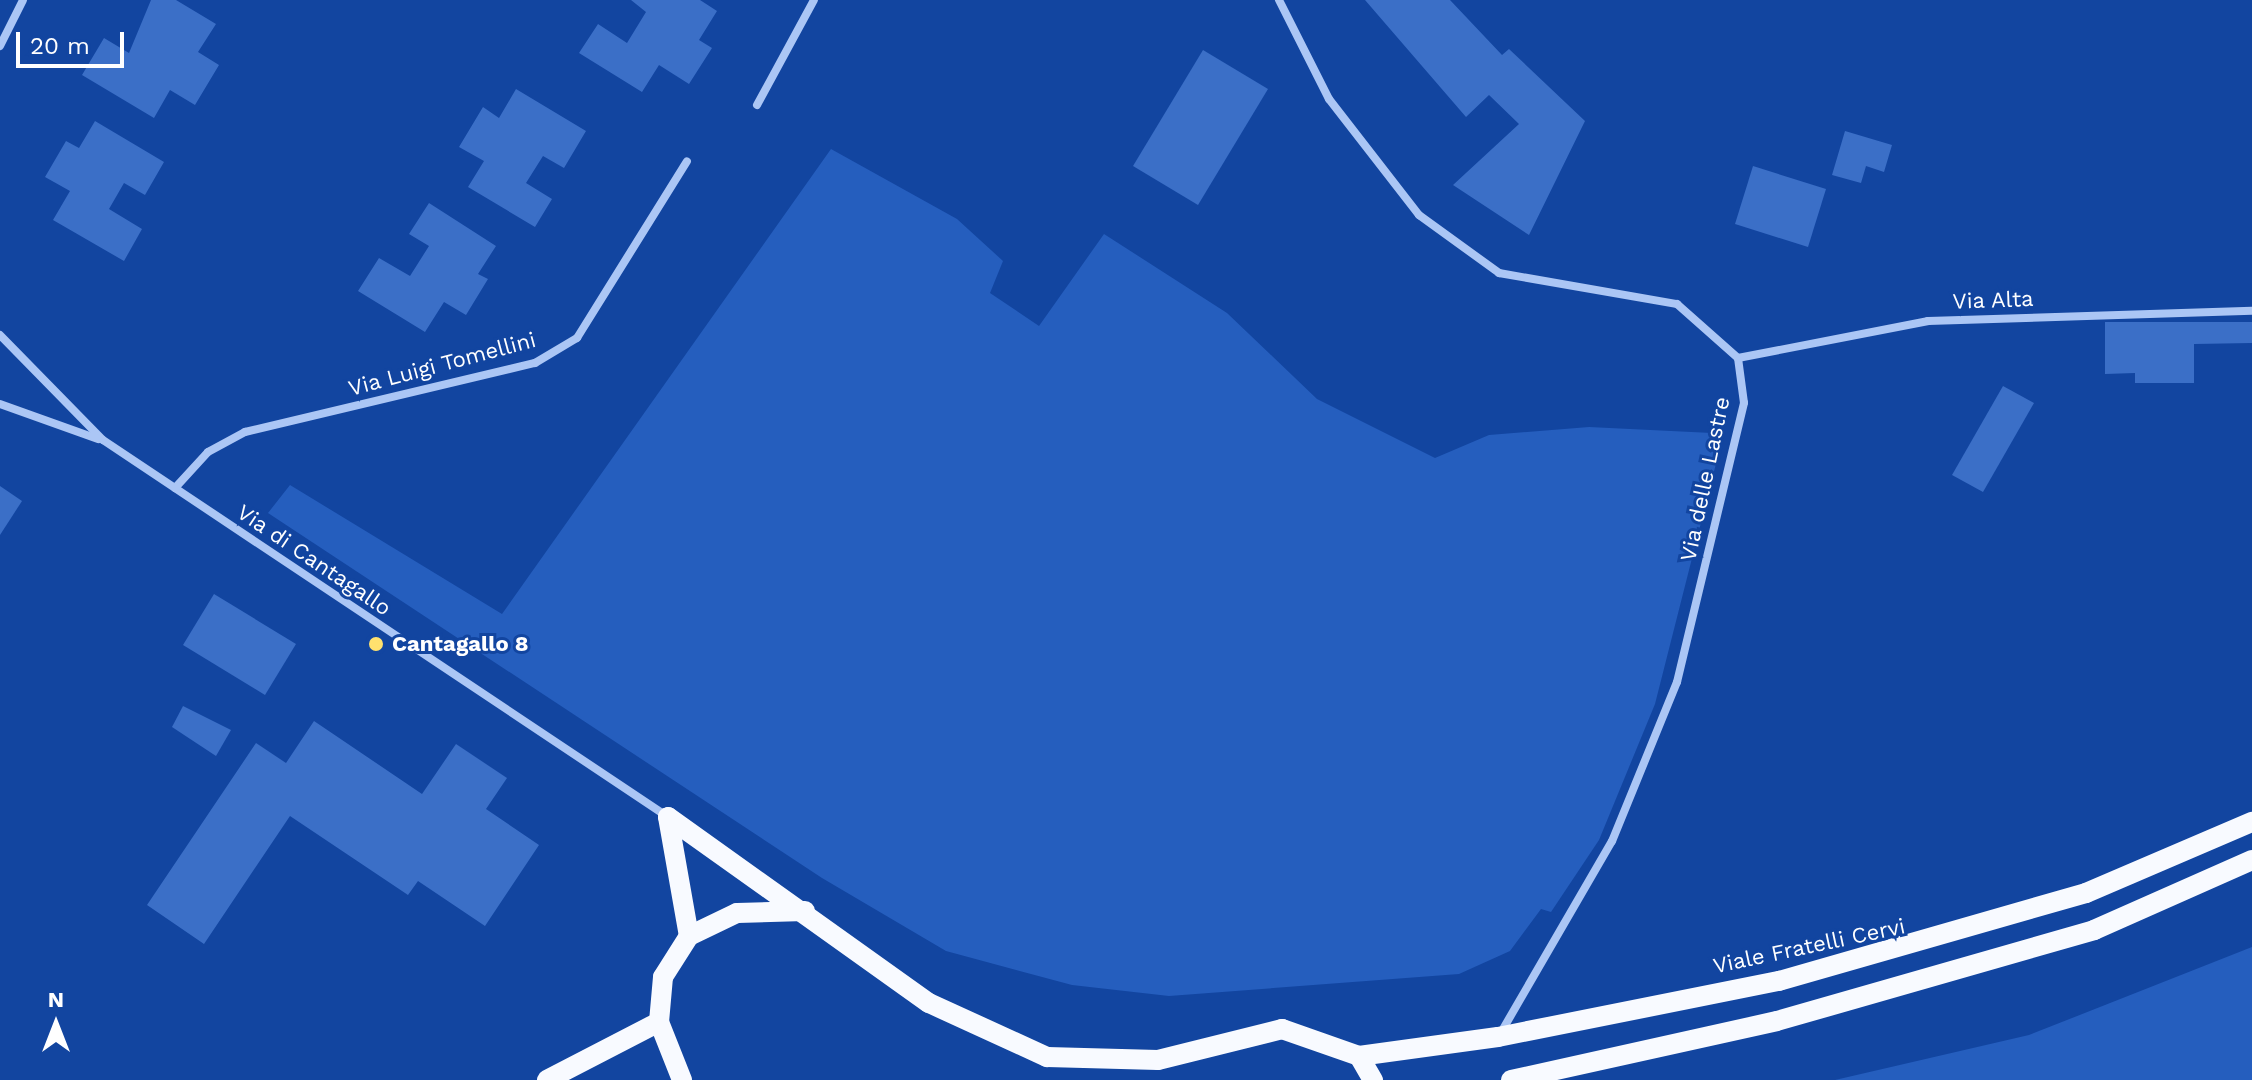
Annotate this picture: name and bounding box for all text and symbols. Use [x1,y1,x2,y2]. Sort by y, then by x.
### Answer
scale bar [20,16,128,66]
text: 20 m [30,32,90,60]
street label: Via Alta [1951,285,2035,315]
street label: Via Luigi Tomellini [345,326,539,402]
street label: Via delle Lastre [1675,394,1735,564]
street label: Via di Cantagallo [232,499,396,621]
place label: Cantagallo 8 [392,631,529,657]
marker: Cantagallo 8 [367,635,385,653]
street label: Viale Fratelli Cervi [1711,913,1907,979]
north arrow [16,984,96,1064]
text: N [48,987,64,1012]

